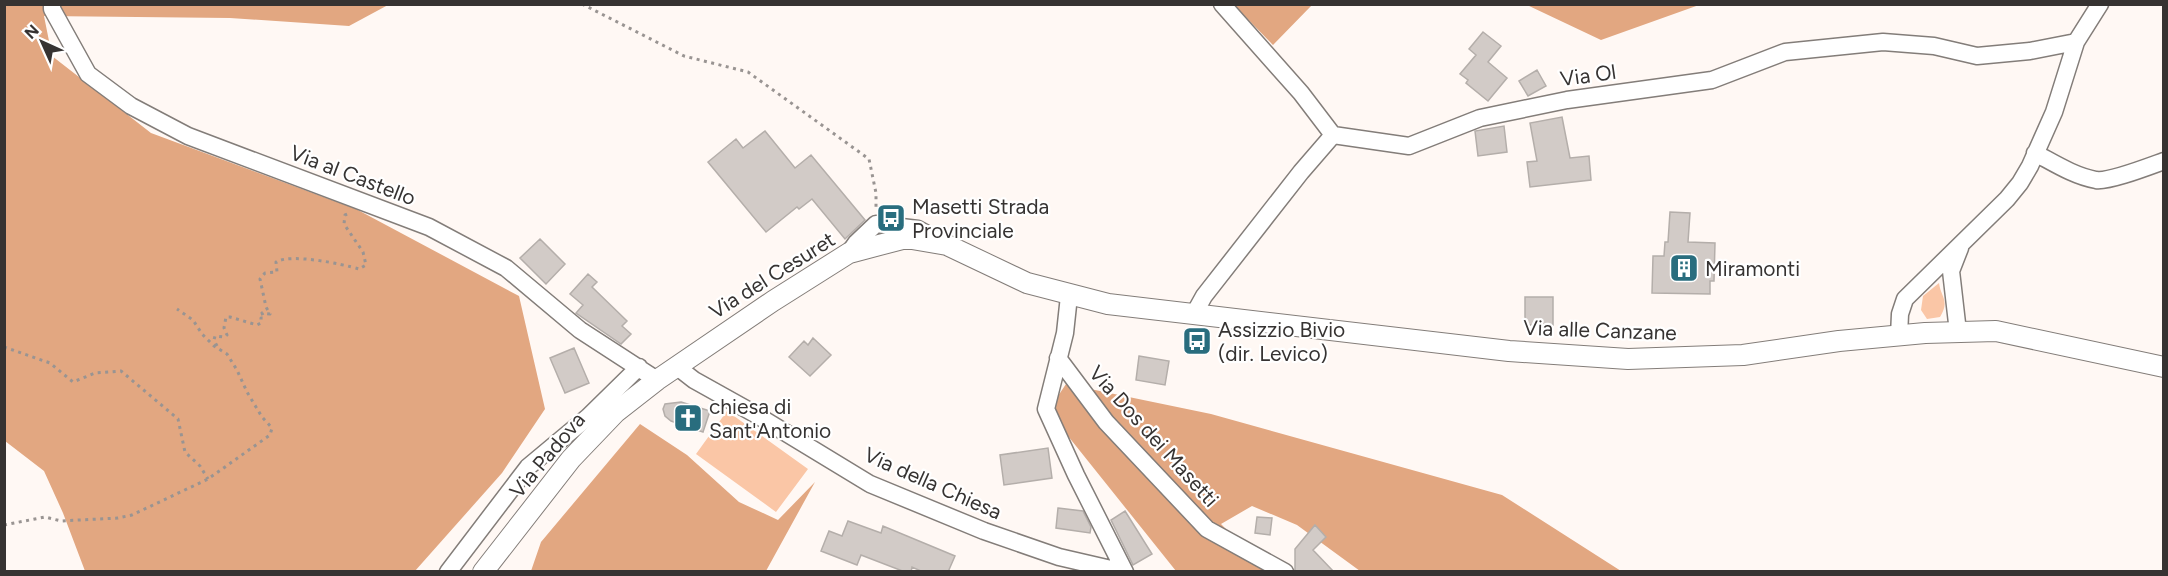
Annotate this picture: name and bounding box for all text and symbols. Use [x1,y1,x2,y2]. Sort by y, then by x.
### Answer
north arrow [12,12,72,72]
text: N [21,21,43,43]
street label: Via Ol [1558,59,1618,91]
street label: Via al Castello [287,140,419,210]
place label: Masetti Strada Provinciale [912,194,1049,243]
bus stop icon: Masetti Strada Provinciale [875,202,907,234]
street label: Via del Cesuret [705,226,840,324]
building icon: Miramonti [1668,252,1700,284]
place label: Miramonti [1705,256,1800,281]
street label: Via alle Canzane [1523,315,1677,345]
place label: Assizzio Bivio (dir. Levico) [1218,317,1345,366]
bus stop icon: Assizzio Bivio (dir. Levico) [1181,325,1213,357]
street label: Via Dos dei Masetti [1084,360,1224,512]
place label: chiesa di Sant'Antonio [709,394,831,443]
church icon: chiesa di Sant'Antonio [672,402,704,434]
street label: Via Padova [504,407,590,503]
street label: Via della Chiesa [860,441,1006,525]

